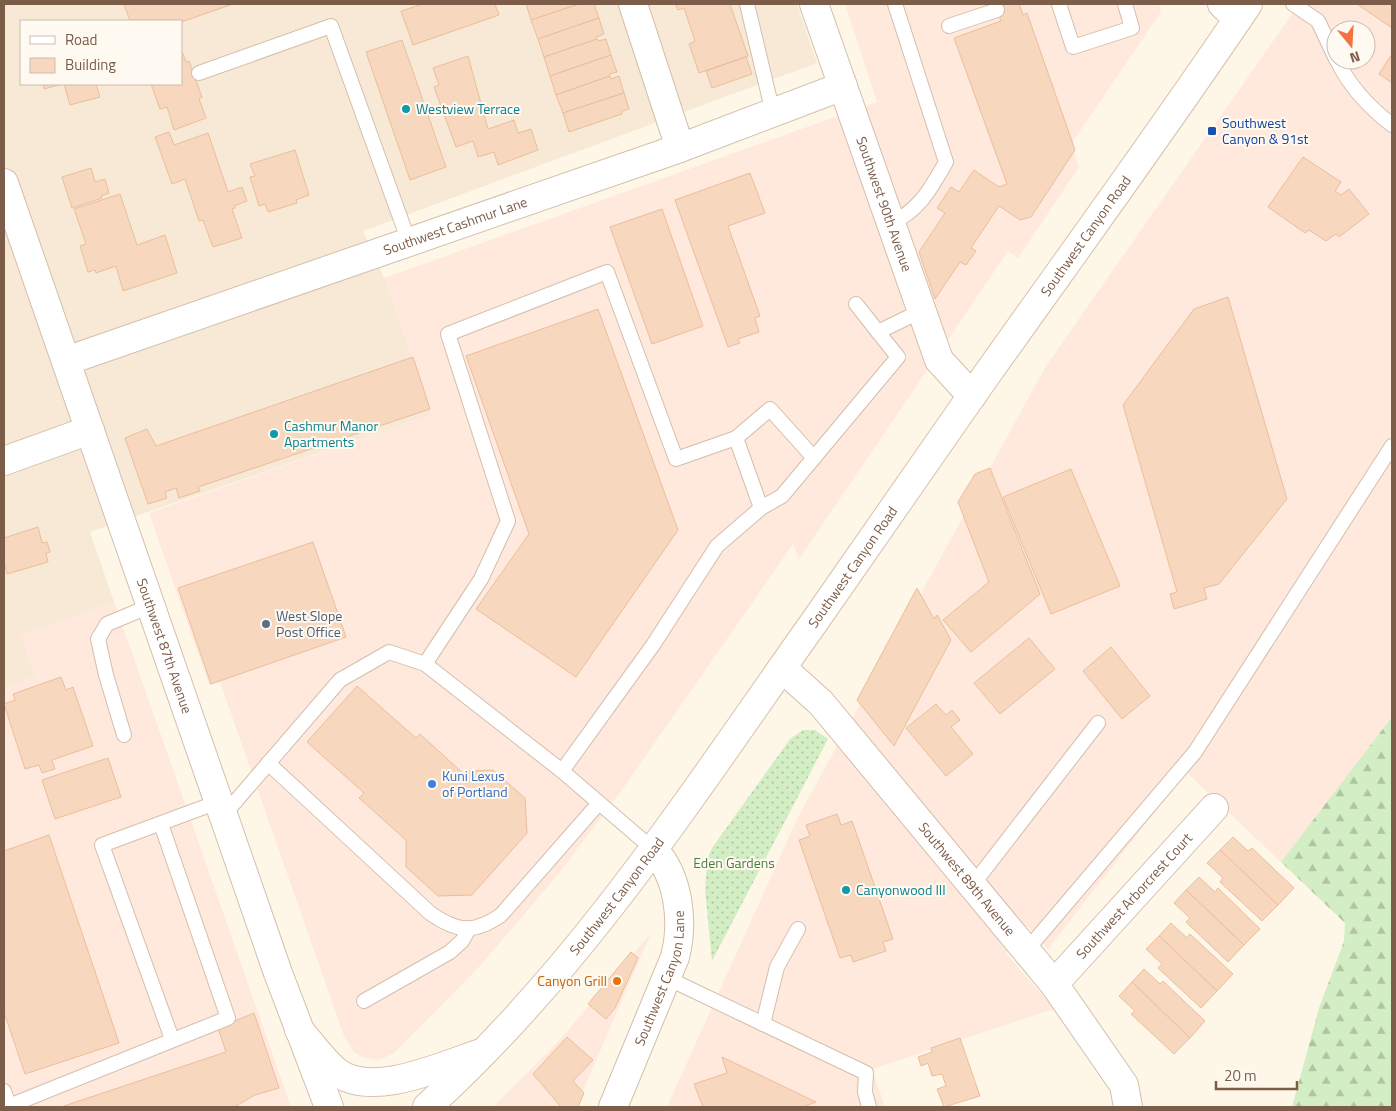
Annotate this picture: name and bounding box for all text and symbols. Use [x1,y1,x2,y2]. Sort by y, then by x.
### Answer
legend [20,20,182,85]
north arrow [1326,20,1376,70]
text: Road [65,28,97,51]
text: N [1347,46,1363,69]
text: Building [65,53,116,76]
place label: Westview Terrace [416,98,520,119]
marker: Westview Terrace [400,103,412,115]
place label: Southwest Canyon & 91st [1222,112,1309,149]
marker: Southwest Canyon & 91st [1206,125,1218,137]
street label: Southwest 90th Avenue [851,133,918,274]
street label: Southwest Canyon Road [1035,171,1136,300]
street label: Southwest Cashmur Lane [380,191,530,260]
place label: Cashmur Manor Apartments [284,415,378,452]
marker: Cashmur Manor Apartments [268,428,280,440]
street label: Southwest Canyon Road [802,502,902,632]
street label: Southwest 87th Avenue [132,575,198,716]
place label: West Slope Post Office [276,605,342,642]
marker: West Slope Post Office [260,618,272,630]
place label: Kuni Lexus of Portland [442,765,508,802]
marker: Kuni Lexus of Portland [426,778,438,790]
street label: Southwest 89th Avenue [914,817,1021,940]
street label: Southwest Arborcrest Court [1071,828,1197,963]
street label: Southwest Canyon Road [564,833,669,959]
park label: Eden Gardens [693,852,775,873]
place label: Canyonwood III [856,879,946,900]
marker: Canyonwood III [840,884,852,896]
street label: Southwest Canyon Lane [628,910,689,1049]
place label: Canyon Grill [537,970,607,991]
marker: Canyon Grill [611,975,623,987]
scale bar [1216,1058,1297,1090]
text: 20 m [1224,1064,1257,1087]

